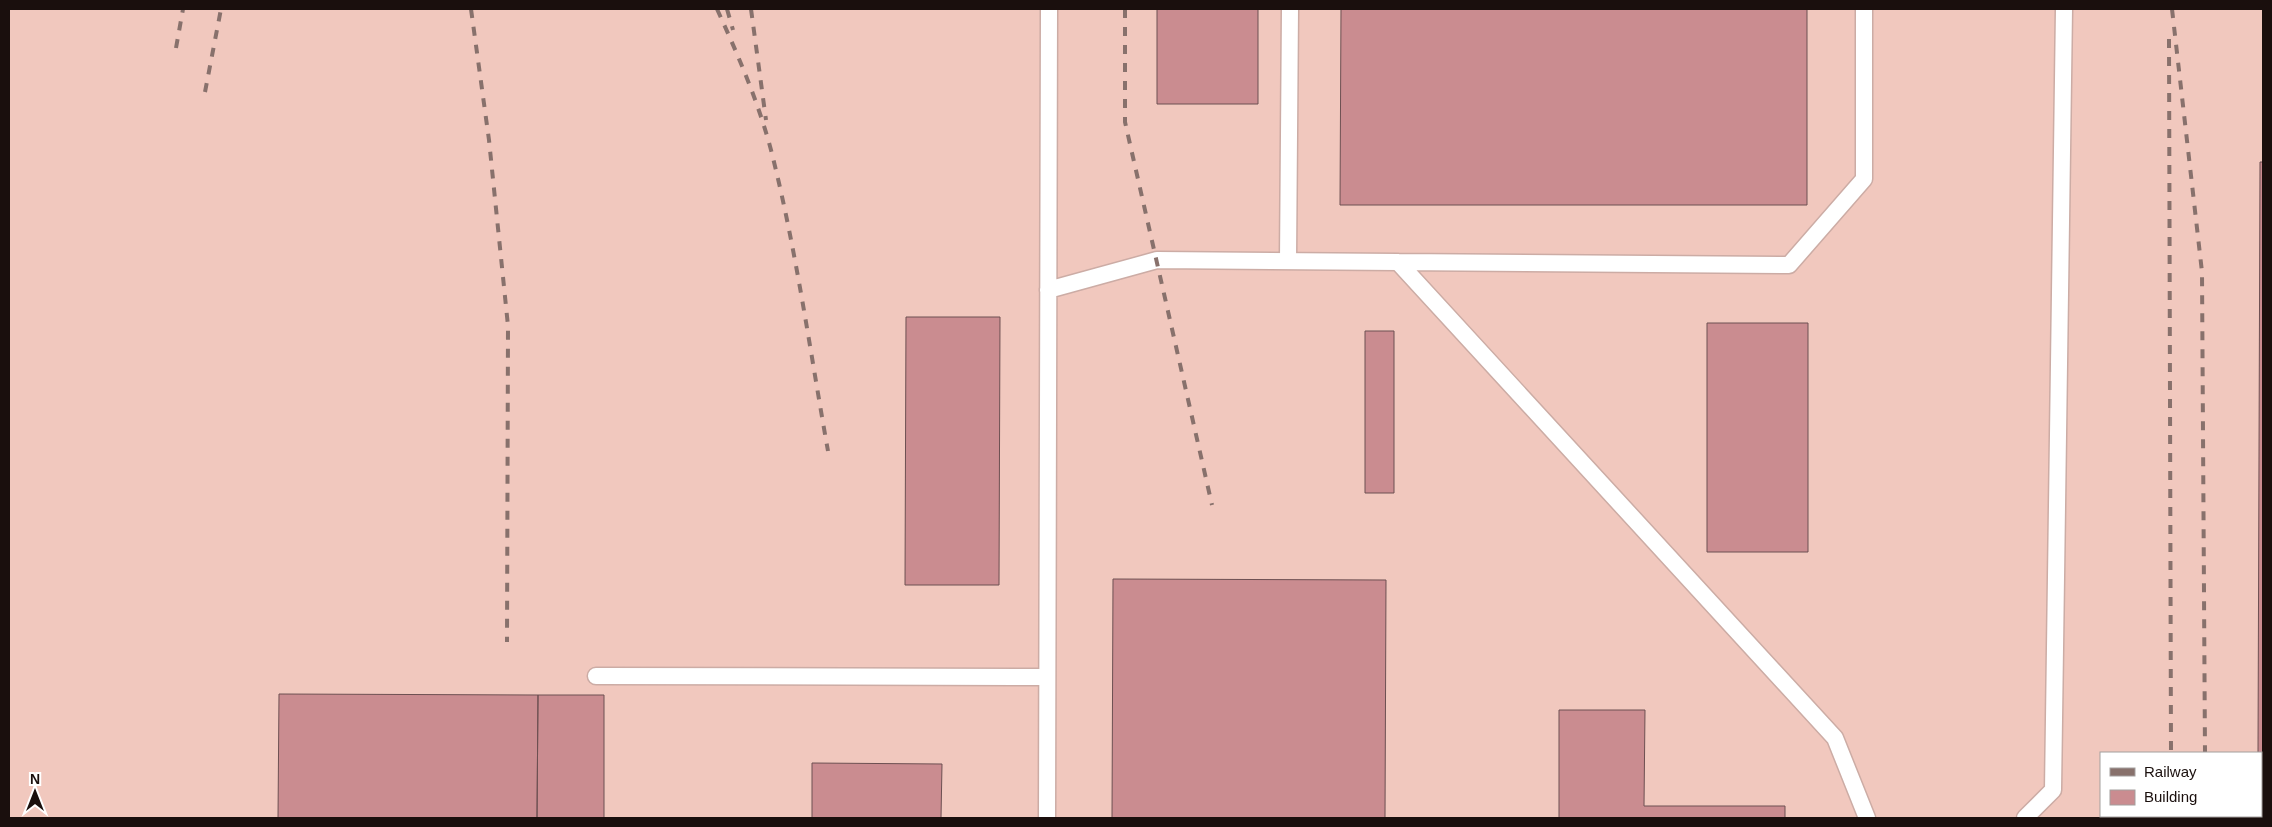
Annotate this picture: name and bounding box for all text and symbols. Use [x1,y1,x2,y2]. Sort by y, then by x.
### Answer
legend [2100,752,2262,817]
text: Railway [2144,763,2197,780]
north arrow [10,767,60,817]
text: N [30,771,40,787]
text: Building [2144,788,2197,805]

